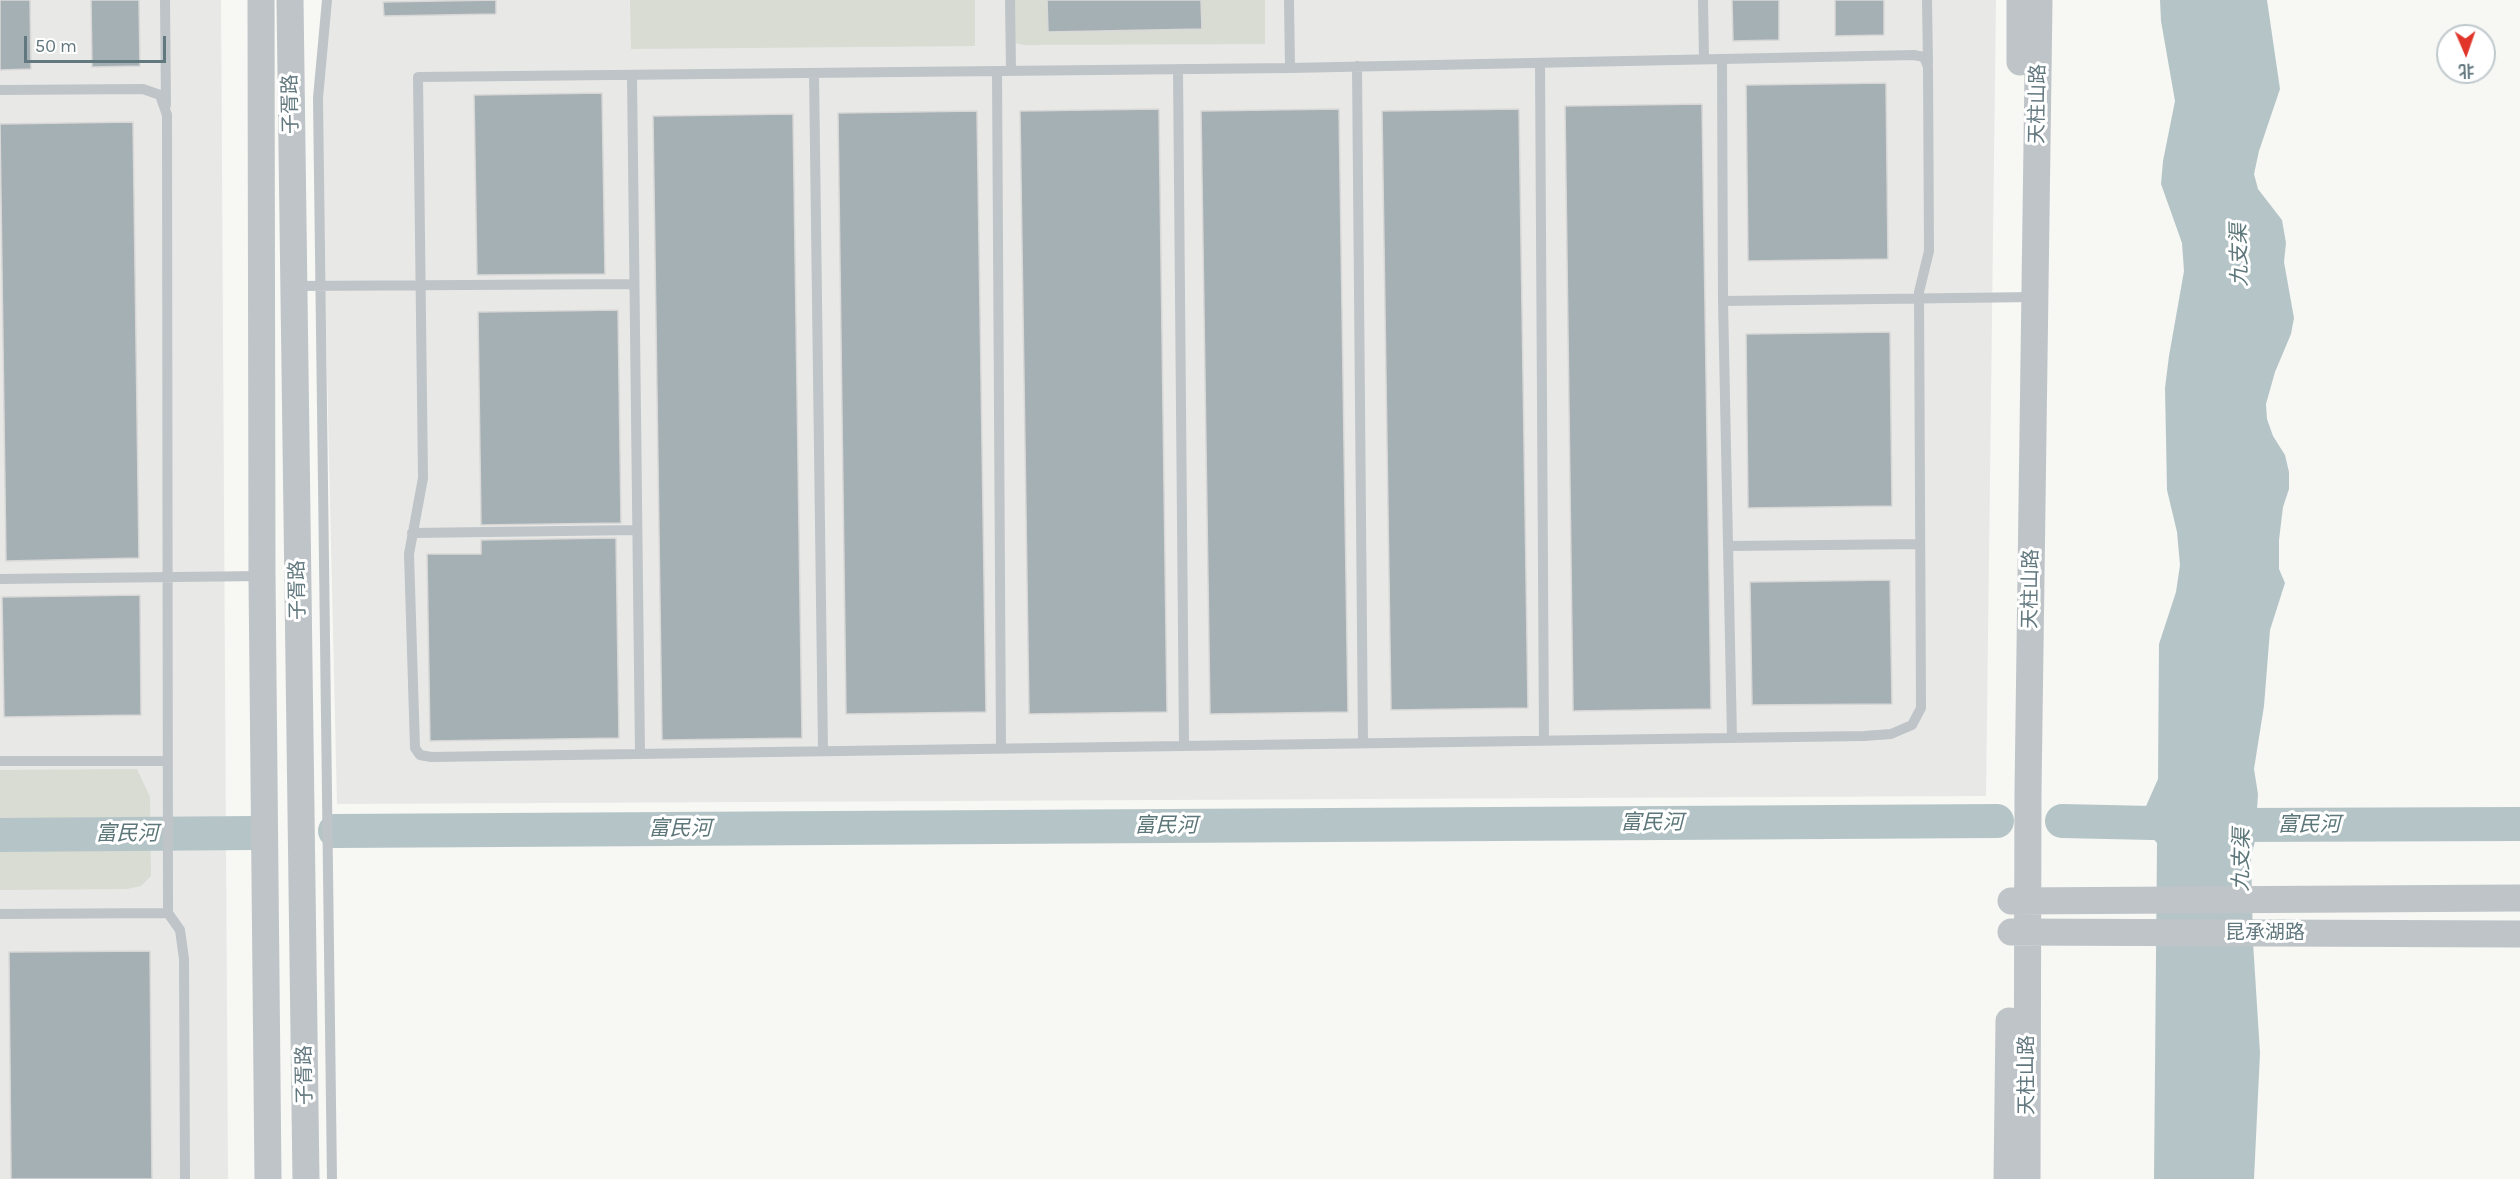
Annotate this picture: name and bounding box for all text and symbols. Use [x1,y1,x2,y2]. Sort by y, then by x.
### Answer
scale bar [27,24,170,62]
north arrow [2436,24,2496,84]
text: 50 m [35,35,77,57]
text: 北 [2458,61,2475,80]
street label: 天柱山路 [2025,64,2051,144]
street label: 子胥路 [278,74,304,134]
water label: 九支渠 [2227,223,2253,287]
street label: 天柱山路 [2018,549,2044,629]
street label: 子胥路 [285,560,311,620]
water label: 富民河 [1621,810,1683,836]
water label: 富民河 [2278,812,2340,838]
water label: 富民河 [1135,813,1197,839]
water label: 富民河 [649,816,711,842]
water label: 富民河 [96,821,158,847]
water label: 九支渠 [2229,828,2255,892]
street label: 昆承湖路 [2225,921,2305,945]
street label: 天柱山路 [2015,1035,2039,1115]
street label: 子胥路 [292,1045,318,1105]

